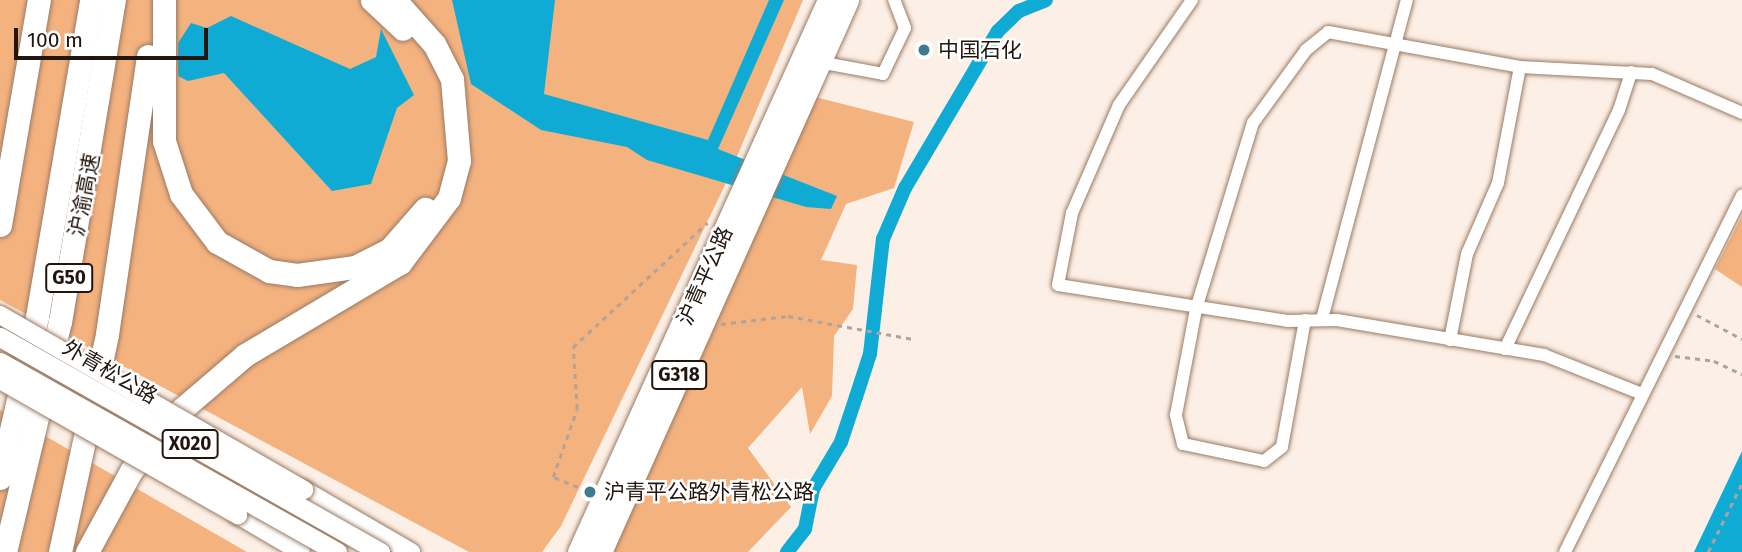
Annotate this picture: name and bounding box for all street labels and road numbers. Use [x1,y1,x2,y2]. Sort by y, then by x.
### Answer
street label: 沪渝高速 [64,151,104,239]
street label: 沪青平公路 [672,223,738,329]
road number: G50 [44,262,94,294]
street label: 外青松公路 [58,335,162,409]
road number: G318 [651,360,707,390]
road number: X020 [160,428,220,460]

